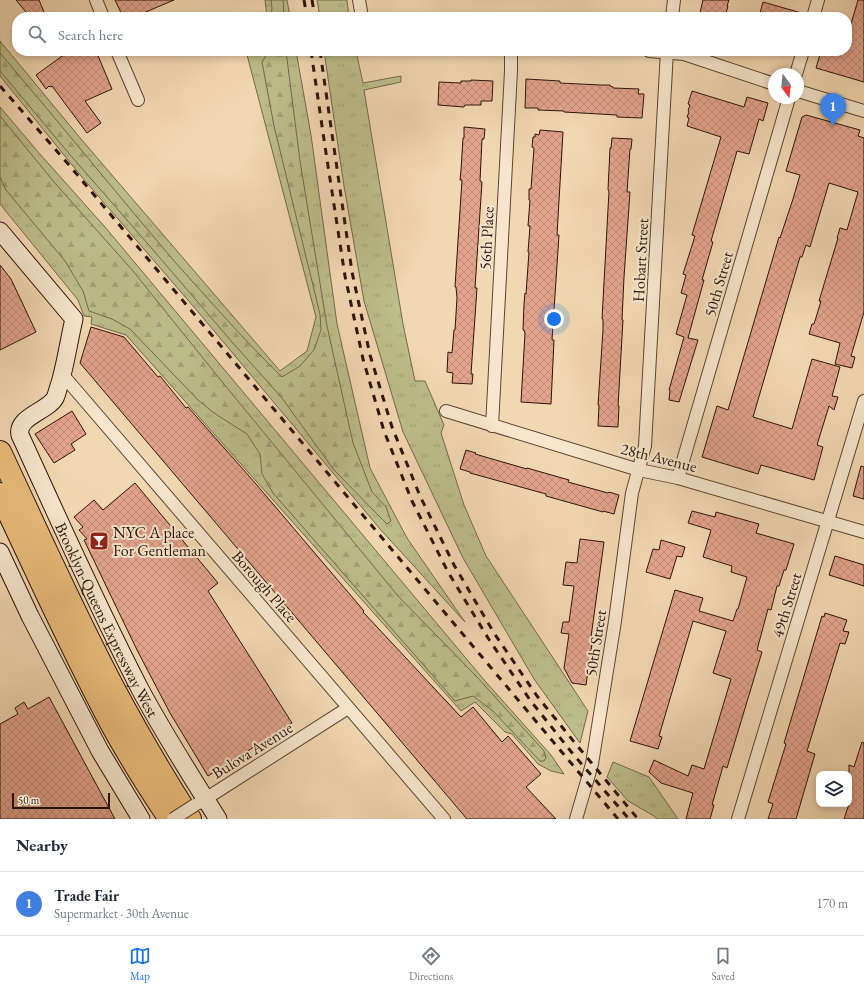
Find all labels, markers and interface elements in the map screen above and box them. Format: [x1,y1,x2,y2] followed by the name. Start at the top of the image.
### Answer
[12,12,852,56] search box
[26,23,48,45] icon: search
[58,25,123,44] text: Search here
[768,68,804,104] north arrow
[820,93,846,126] pin: 1
[474,206,499,270] street label: 56th Place
[628,218,653,302] street label: Hobart Street
[699,249,738,319] street label: 50th Street
[544,309,564,329] your location
[619,438,699,477] street label: 28th Avenue
[50,519,163,721] street label: Brooklyn-Queens Expressway West
[113,522,206,561] place label: NYC A place For Gentleman
[88,530,110,552] bar icon: NYC A place For Gentleman
[228,546,302,627] street label: Borough Place
[767,570,806,640] street label: 49th Street
[580,608,611,678] street label: 50th Street
[208,717,297,784] street label: Bulova Avenue
[816,771,852,807] map controls
[816,771,852,807] button: layers
[12,791,110,810] scale bar
[18,793,39,807] text: 50 m
[16,834,68,856] text: Nearby
[54,886,119,905] text: Trade Fair
[26,895,32,912] text: 1
[817,895,848,912] text: 170 m
[54,905,189,922] text: Supermarket · 30th Avenue
[129,945,151,983] tab: Map
[409,945,453,983] tab: Directions
[711,945,735,983] tab: Saved

